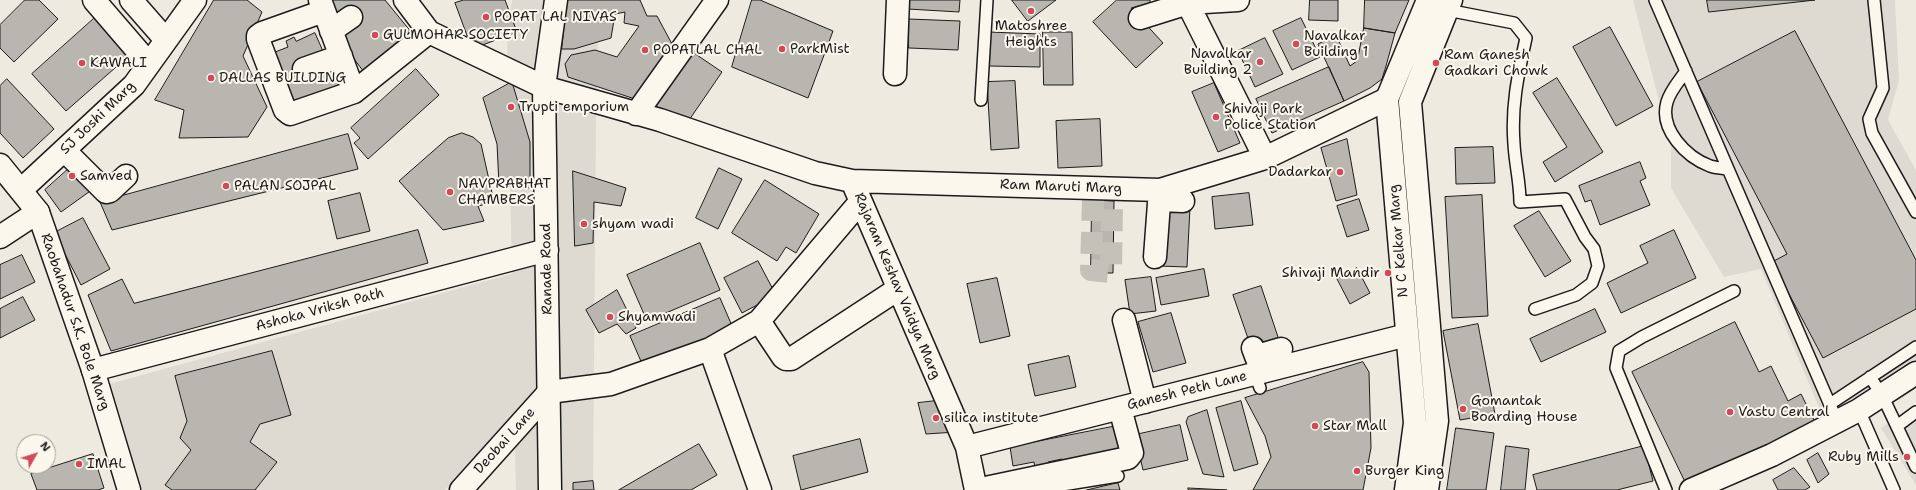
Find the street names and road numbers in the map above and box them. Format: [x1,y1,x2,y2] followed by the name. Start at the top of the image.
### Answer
[57,78,139,158] street label: SJ Joshi Marg
[1000,176,1122,198] street label: Ram Maruti Marg
[1386,184,1412,298] street label: N C Kelkar Marg
[850,190,944,382] street label: Rajaram Keshav Vaidya Marg
[538,223,556,315] street label: Ranade Road
[37,231,113,413] street label: Raobahadur S.K. Bole Marg
[254,285,386,335] street label: Ashoka Vriksh Path
[1125,368,1249,414] street label: Ganesh Peth Lane
[471,404,539,478] street label: Deobai Lane

